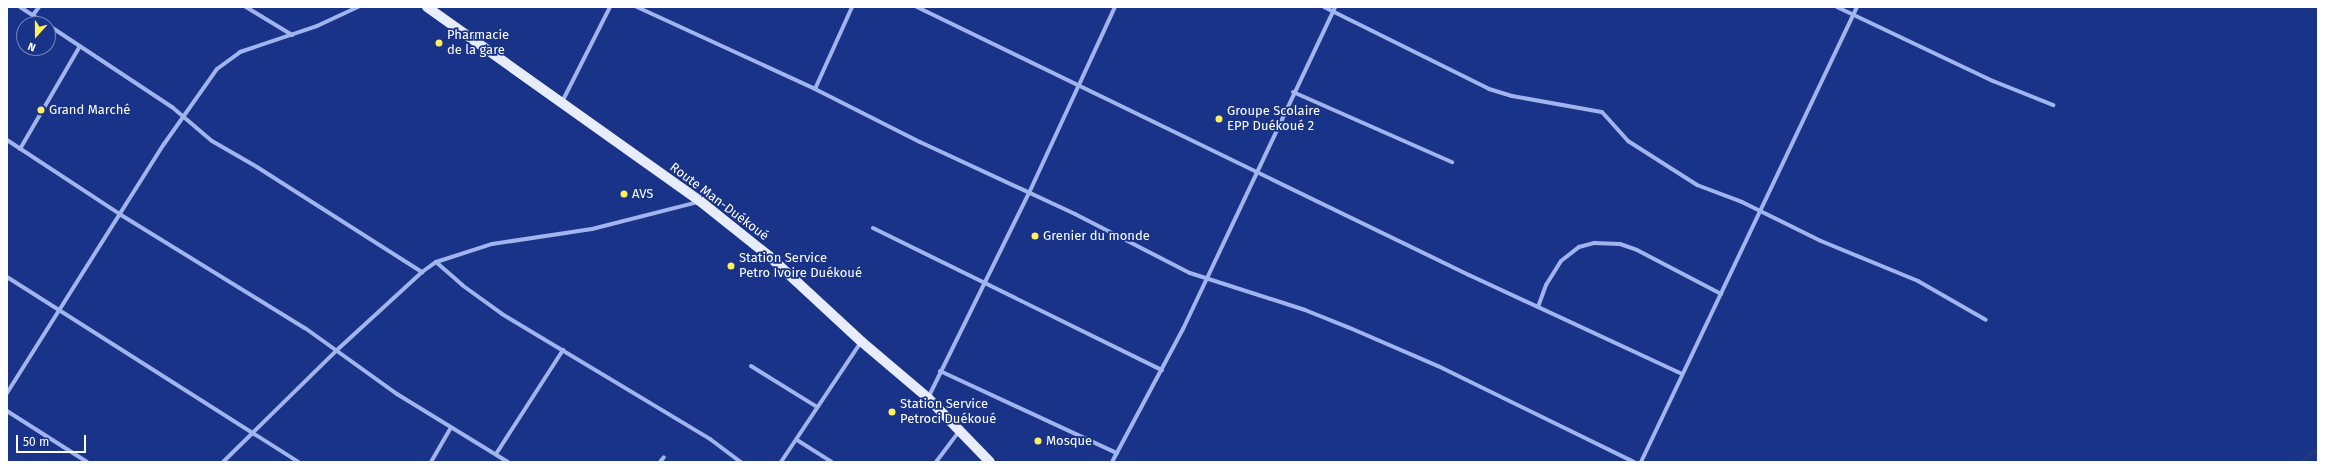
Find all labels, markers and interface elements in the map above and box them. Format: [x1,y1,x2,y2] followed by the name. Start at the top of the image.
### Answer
[16,16,56,56] north arrow
[447,28,509,59] place label: Pharmacie de la gare
[434,38,444,48] marker: Pharmacie de la gare
[26,39,38,54] text: N
[49,102,130,118] place label: Grand Marché
[1227,104,1320,135] place label: Groupe Scolaire EPP Duékoué 2
[36,105,46,115] marker: Grand Marché
[1214,114,1224,124] marker: Groupe Scolaire EPP Duékoué 2
[667,160,771,244] street label: Route Man-Duékoué
[632,186,653,202] place label: AVS
[619,189,629,199] marker: AVS
[1043,228,1150,244] place label: Grenier du monde
[1030,231,1040,241] marker: Grenier du monde
[739,251,862,282] place label: Station Service Petro Ivoire Duékoué
[726,261,736,271] marker: Station Service Petro Ivoire Duékoué
[900,397,996,428] place label: Station Service Petroci Duékoué
[887,407,897,417] marker: Station Service Petroci Duékoué
[18,427,88,453] scale bar
[1046,433,1092,449] place label: Mosque
[23,435,49,449] text: 50 m
[1033,436,1043,446] marker: Mosque

